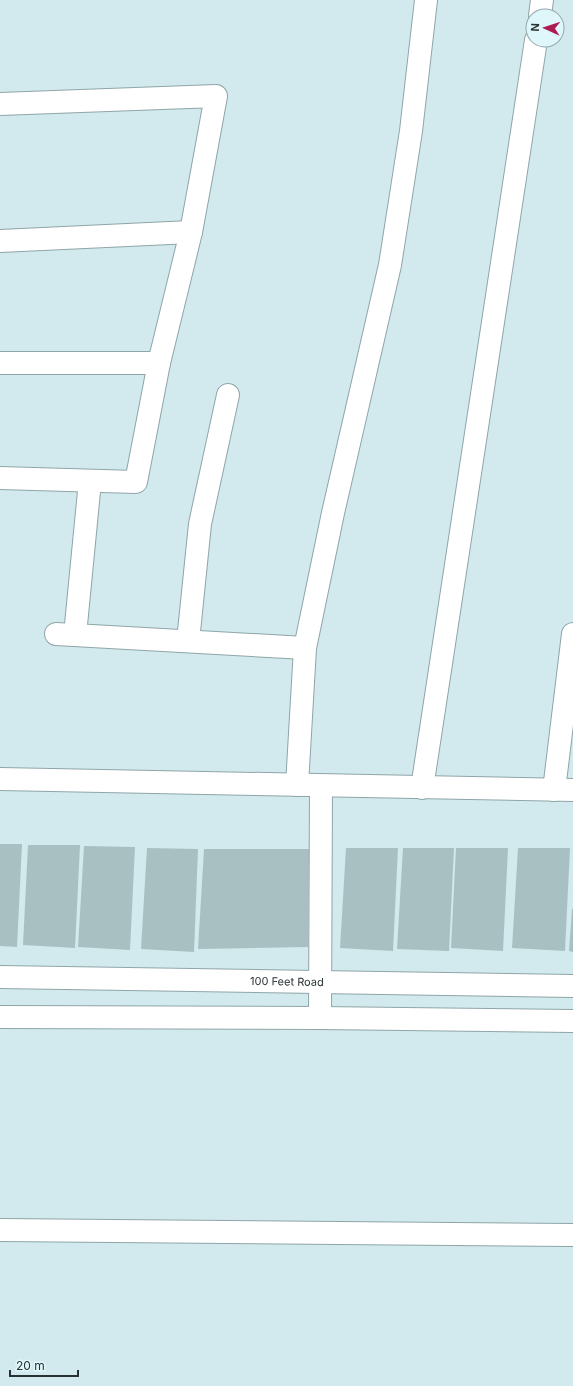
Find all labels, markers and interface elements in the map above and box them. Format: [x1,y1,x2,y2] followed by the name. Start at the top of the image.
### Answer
[525,8,565,48] north arrow
[528,23,542,32] text: N
[250,974,324,989] street label: 100 Feet Road
[10,1352,78,1378] scale bar
[16,1358,45,1373] text: 20 m

